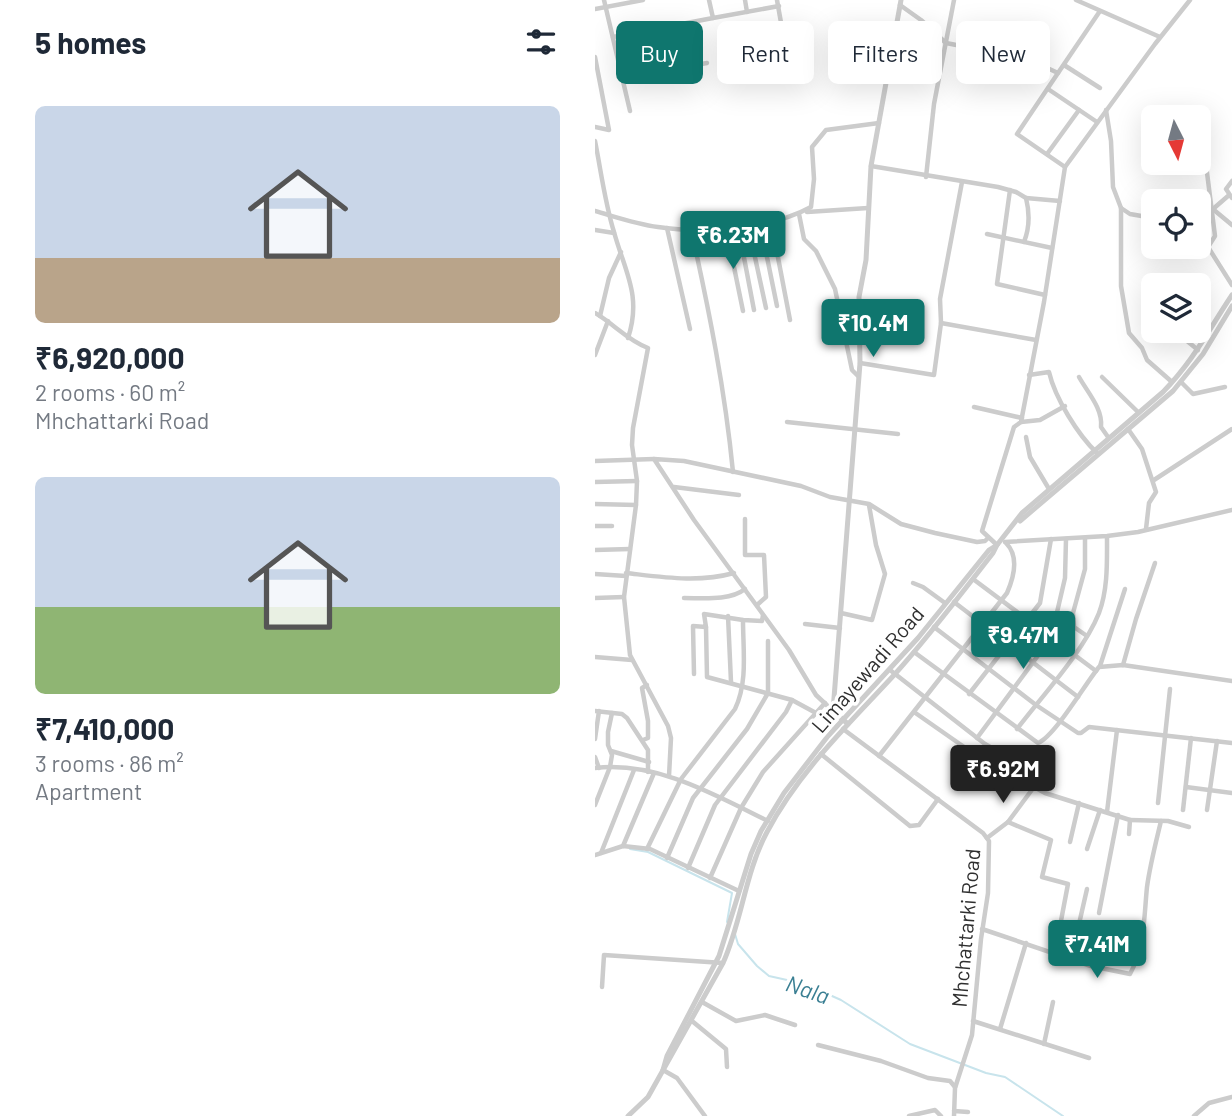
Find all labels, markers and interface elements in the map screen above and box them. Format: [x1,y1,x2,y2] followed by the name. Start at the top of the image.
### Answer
[616,21,703,84] chip: Buy
[717,21,814,84] chip: Rent
[828,21,942,84] chip: Filters
[956,21,1050,84] chip: New
[522,23,560,61] icon: filters
[35,24,146,60] text: 5 homes
[1141,105,1211,175] north arrow
[1141,105,1211,343] map controls
[235,151,361,277] icon: home
[1141,189,1211,259] button: locate
[676,212,790,271] pin: ₹6.23M
[696,220,770,248] text: ₹6.23M
[1141,273,1211,343] button: layers
[816,300,930,359] pin: ₹10.4M
[838,308,908,336] text: ₹10.4M
[35,339,185,375] text: ₹6,920,000
[35,378,185,406] text: 2 rooms · 60 m²
[35,406,209,434] text: Mhchattarki Road
[235,522,361,648] icon: home
[806,601,928,737] street label: Limayewadi Road
[966,612,1080,671] pin: ₹9.47M
[987,620,1059,648] text: ₹9.47M
[35,710,174,746] text: ₹7,410,000
[946,746,1060,805] pin: ₹6.92M
[35,749,184,777] text: 3 rooms · 86 m²
[966,754,1040,782] text: ₹6.92M
[35,777,142,805] text: Apartment
[946,848,984,1008] street label: Mhchattarki Road
[1040,920,1154,980] pin: ₹7.41M
[1064,929,1130,957] text: ₹7.41M
[782,969,834,1009] water label: Nala

